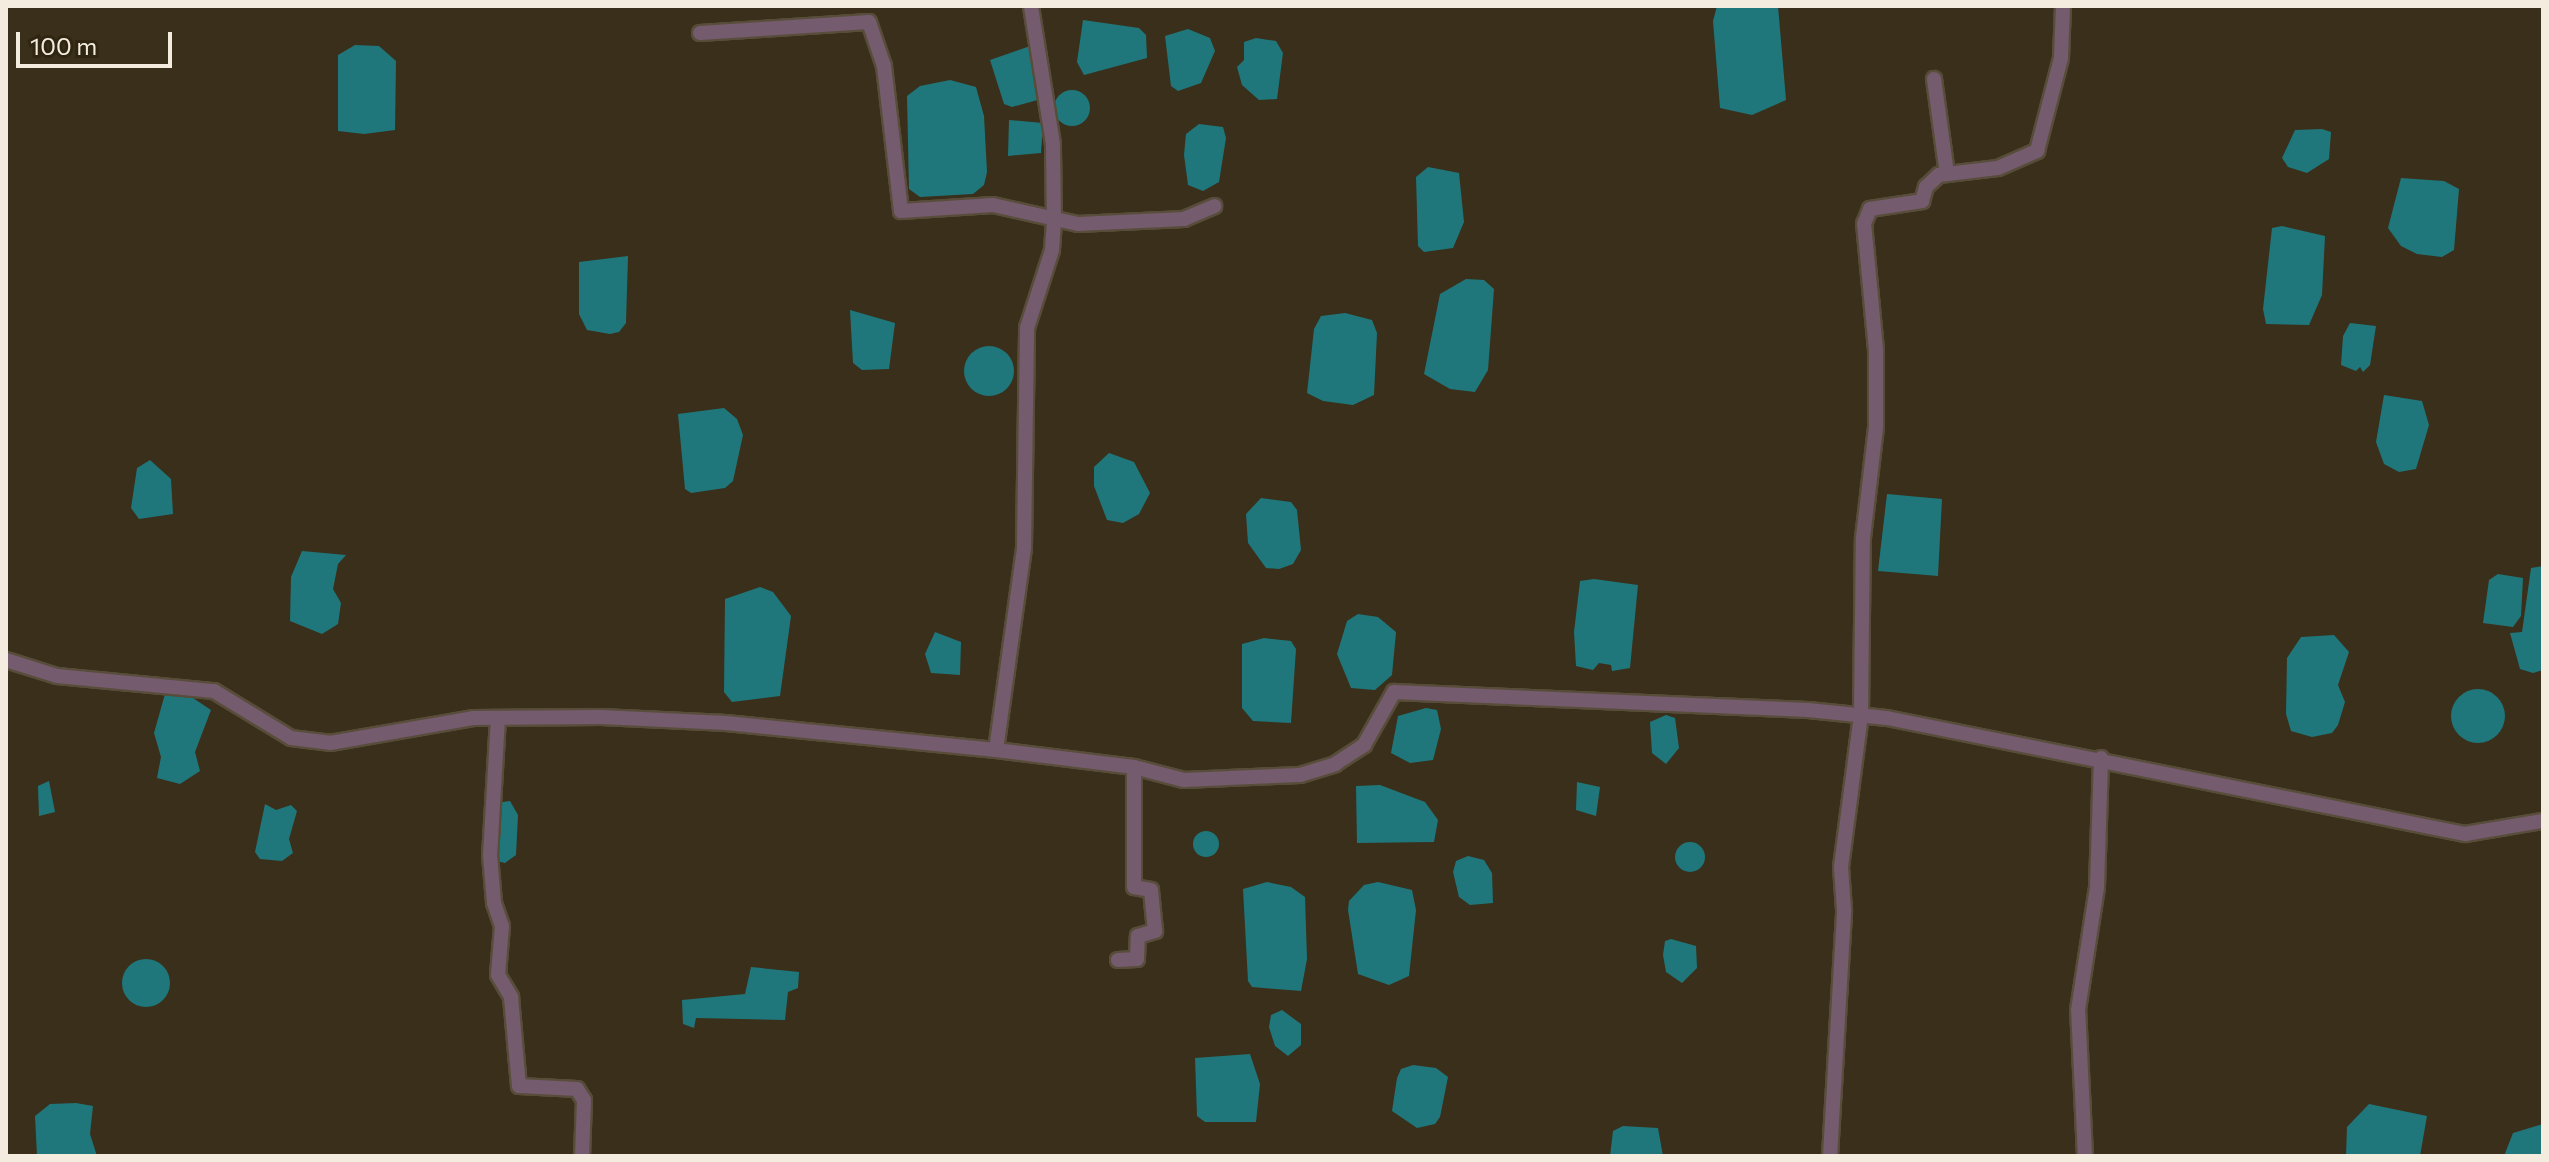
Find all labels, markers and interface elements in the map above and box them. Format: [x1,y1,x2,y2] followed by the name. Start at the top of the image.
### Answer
[20,16,176,66] scale bar
[30,31,97,60] text: 100 m

